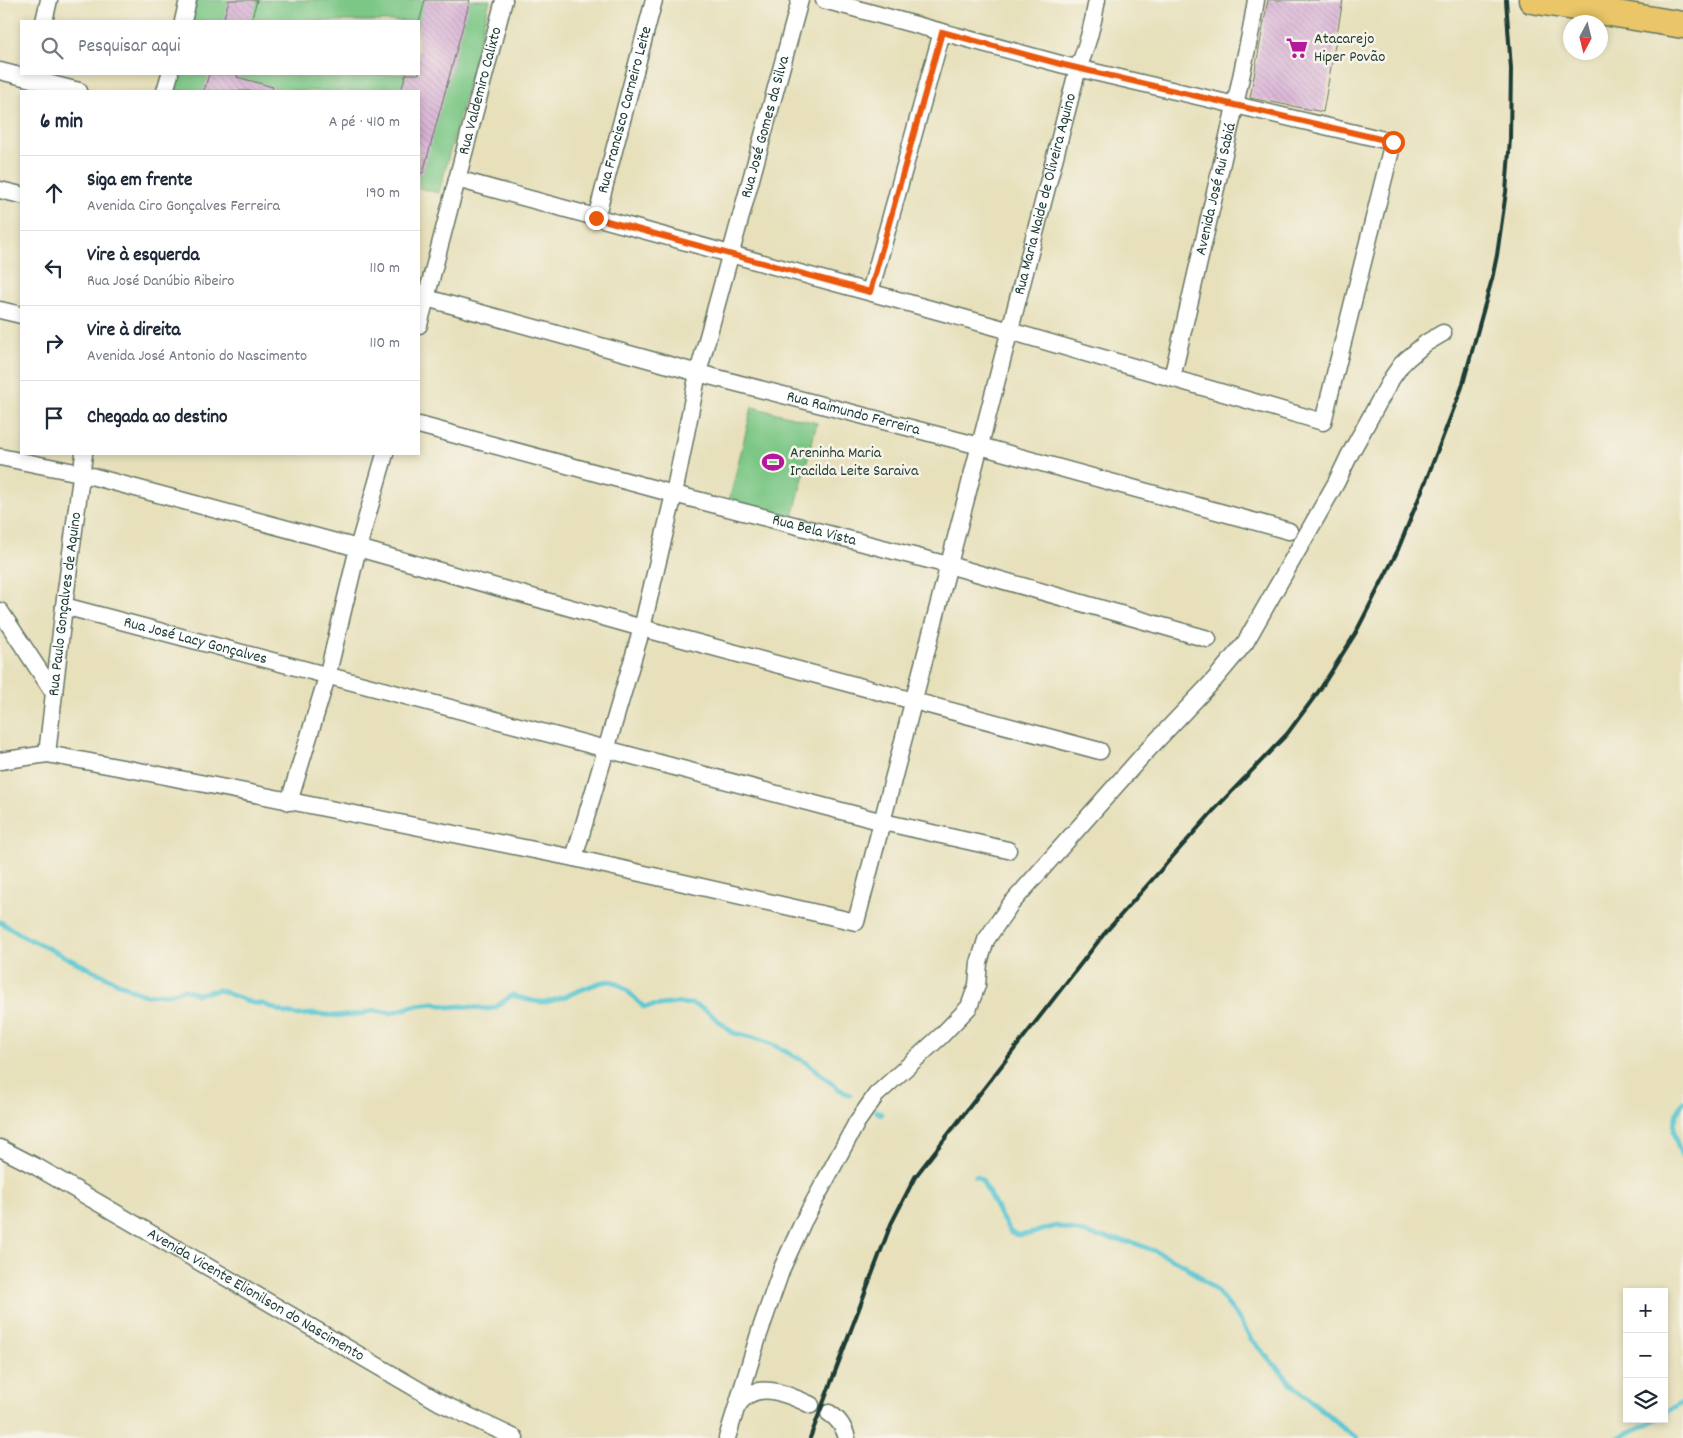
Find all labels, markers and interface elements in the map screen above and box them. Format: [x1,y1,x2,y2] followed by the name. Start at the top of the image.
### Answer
[1563,15,1608,60] north arrow
[20,20,420,75] search box
[452,24,508,157] street label: Rua Valdemiro Calixto
[592,24,658,196] street label: Rua Francisco Carneiro Leite
[1314,28,1385,69] place label: Atacarejo Hiper Povão
[38,34,66,62] icon: search
[78,34,180,61] text: Pesquisar aqui
[1284,35,1310,61] supermarket icon: Atacarejo Hiper Povão
[735,53,796,201] street label: Rua José Gomes da Silva
[1008,91,1082,297] street label: Rua Maria Naide de Oliveira Aquino
[40,108,83,138] text: 6 min
[329,111,400,134] text: A pé · 410 m
[1189,120,1242,258] street label: Avenida José Rui Sabiá
[1382,131,1405,154] route start
[87,168,192,195] text: Siga em frente
[40,179,68,207] icon: ahead
[366,182,400,205] text: 190 m
[87,195,280,218] text: Avenida Ciro Gonçalves Ferreira
[585,207,608,230] route end
[87,243,199,270] text: Vire à esquerda
[40,254,68,282] icon: left
[370,257,400,280] text: 110 m
[87,270,234,293] text: Rua José Danúbio Ribeiro
[87,318,180,345] text: Vire à direita
[40,329,68,357] icon: right
[370,332,400,355] text: 110 m
[87,345,307,368] text: Avenida José Antonio do Nascimento
[784,385,923,442] street label: Rua Raimundo Ferreira
[40,404,68,432] icon: arrive
[87,405,228,432] text: Chegada ao destino
[790,442,919,483] place label: Areninha Maria Iracilda Leite Saraiva
[760,449,786,475] sports icon: Areninha Maria Iracilda Leite Saraiva
[770,508,859,552] street label: Rua Bela Vista
[42,511,88,697] street label: Rua Paulo Gonçalves de Aquino
[121,611,270,671] street label: Rua José Lacy Gonçalves
[143,1222,369,1367] street label: Avenida Vicente Elionilson do Nascimento
[1623,1288,1668,1423] map controls
[1623,1288,1668,1333] button: +
[1623,1333,1668,1378] button: −
[1623,1378,1668,1423] button: layers

